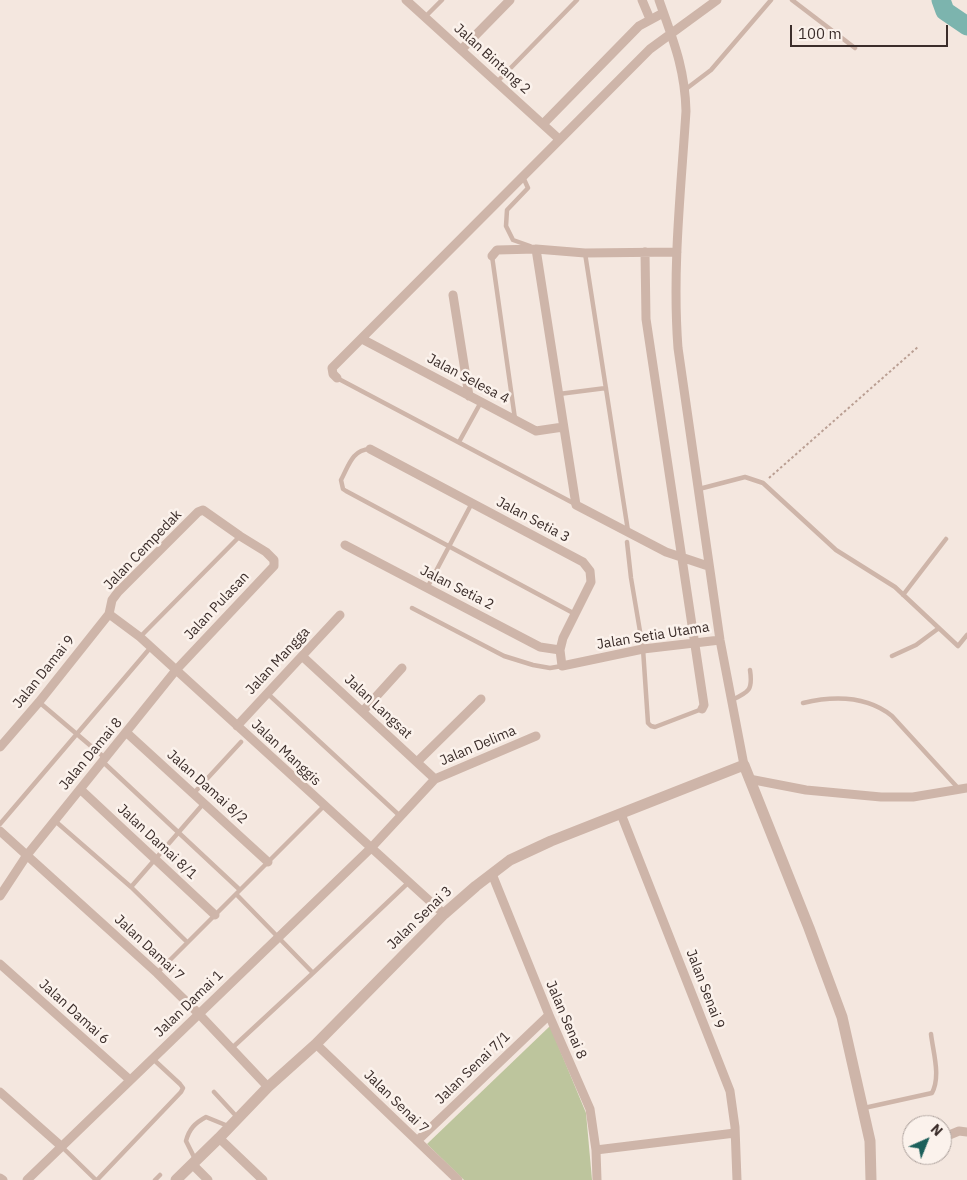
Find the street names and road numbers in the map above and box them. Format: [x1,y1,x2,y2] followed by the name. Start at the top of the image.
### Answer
[450,20,534,98] street label: Jalan Bintang 2
[424,350,512,408] street label: Jalan Selesa 4
[493,494,573,546] street label: Jalan Setia 3
[101,507,185,593] street label: Jalan Cempedak
[417,562,497,614] street label: Jalan Setia 2
[181,568,253,644] street label: Jalan Pulasan
[596,619,710,653] street label: Jalan Setia Utama
[242,624,314,698] street label: Jalan Mangga
[9,632,79,712] street label: Jalan Damai 9
[341,671,415,743] street label: Jalan Langsat
[56,715,126,793] street label: Jalan Damai 8
[248,716,324,790] street label: Jalan Manggis
[437,722,519,770] street label: Jalan Delima
[163,746,251,828] street label: Jalan Damai 8/2
[114,801,200,883] street label: Jalan Damai 8/1
[384,883,456,953] street label: Jalan Senai 3
[111,912,187,984] street label: Jalan Damai 7
[682,947,728,1031] street label: Jalan Senai 9
[151,967,227,1041] street label: Jalan Damai 1
[35,976,113,1048] street label: Jalan Damai 6
[542,978,590,1062] street label: Jalan Senai 8
[432,1028,514,1108] street label: Jalan Senai 7/1
[360,1067,432,1137] street label: Jalan Senai 7

